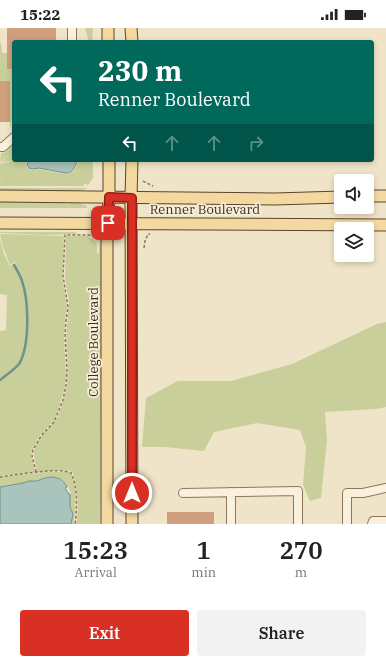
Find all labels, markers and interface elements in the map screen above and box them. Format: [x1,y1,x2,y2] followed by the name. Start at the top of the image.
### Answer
[20,5,61,24] text: 15:22
[98,52,182,89] text: 230 m
[32,56,84,108] icon: left
[98,88,251,111] text: Renner Boulevard
[119,132,141,154] icon: left
[161,132,183,154] icon: ahead
[203,132,225,154] icon: ahead
[245,132,267,154] icon: right
[334,174,374,262] map controls
[334,174,374,214] button: sound
[150,201,260,218] street label: Renner Boulevard
[91,206,125,240] pin
[97,212,119,234] icon: arrive
[334,222,374,262] button: layers
[85,287,102,397] street label: College Boulevard
[111,472,153,514] position arrow
[63,534,128,566] text: 15:23
[197,534,211,566] text: 1
[279,534,323,566] text: 270
[75,564,117,581] text: Arrival
[191,564,216,581] text: min
[295,564,307,581] text: m
[20,610,189,656] button: Exit
[197,610,366,656] button: Share

